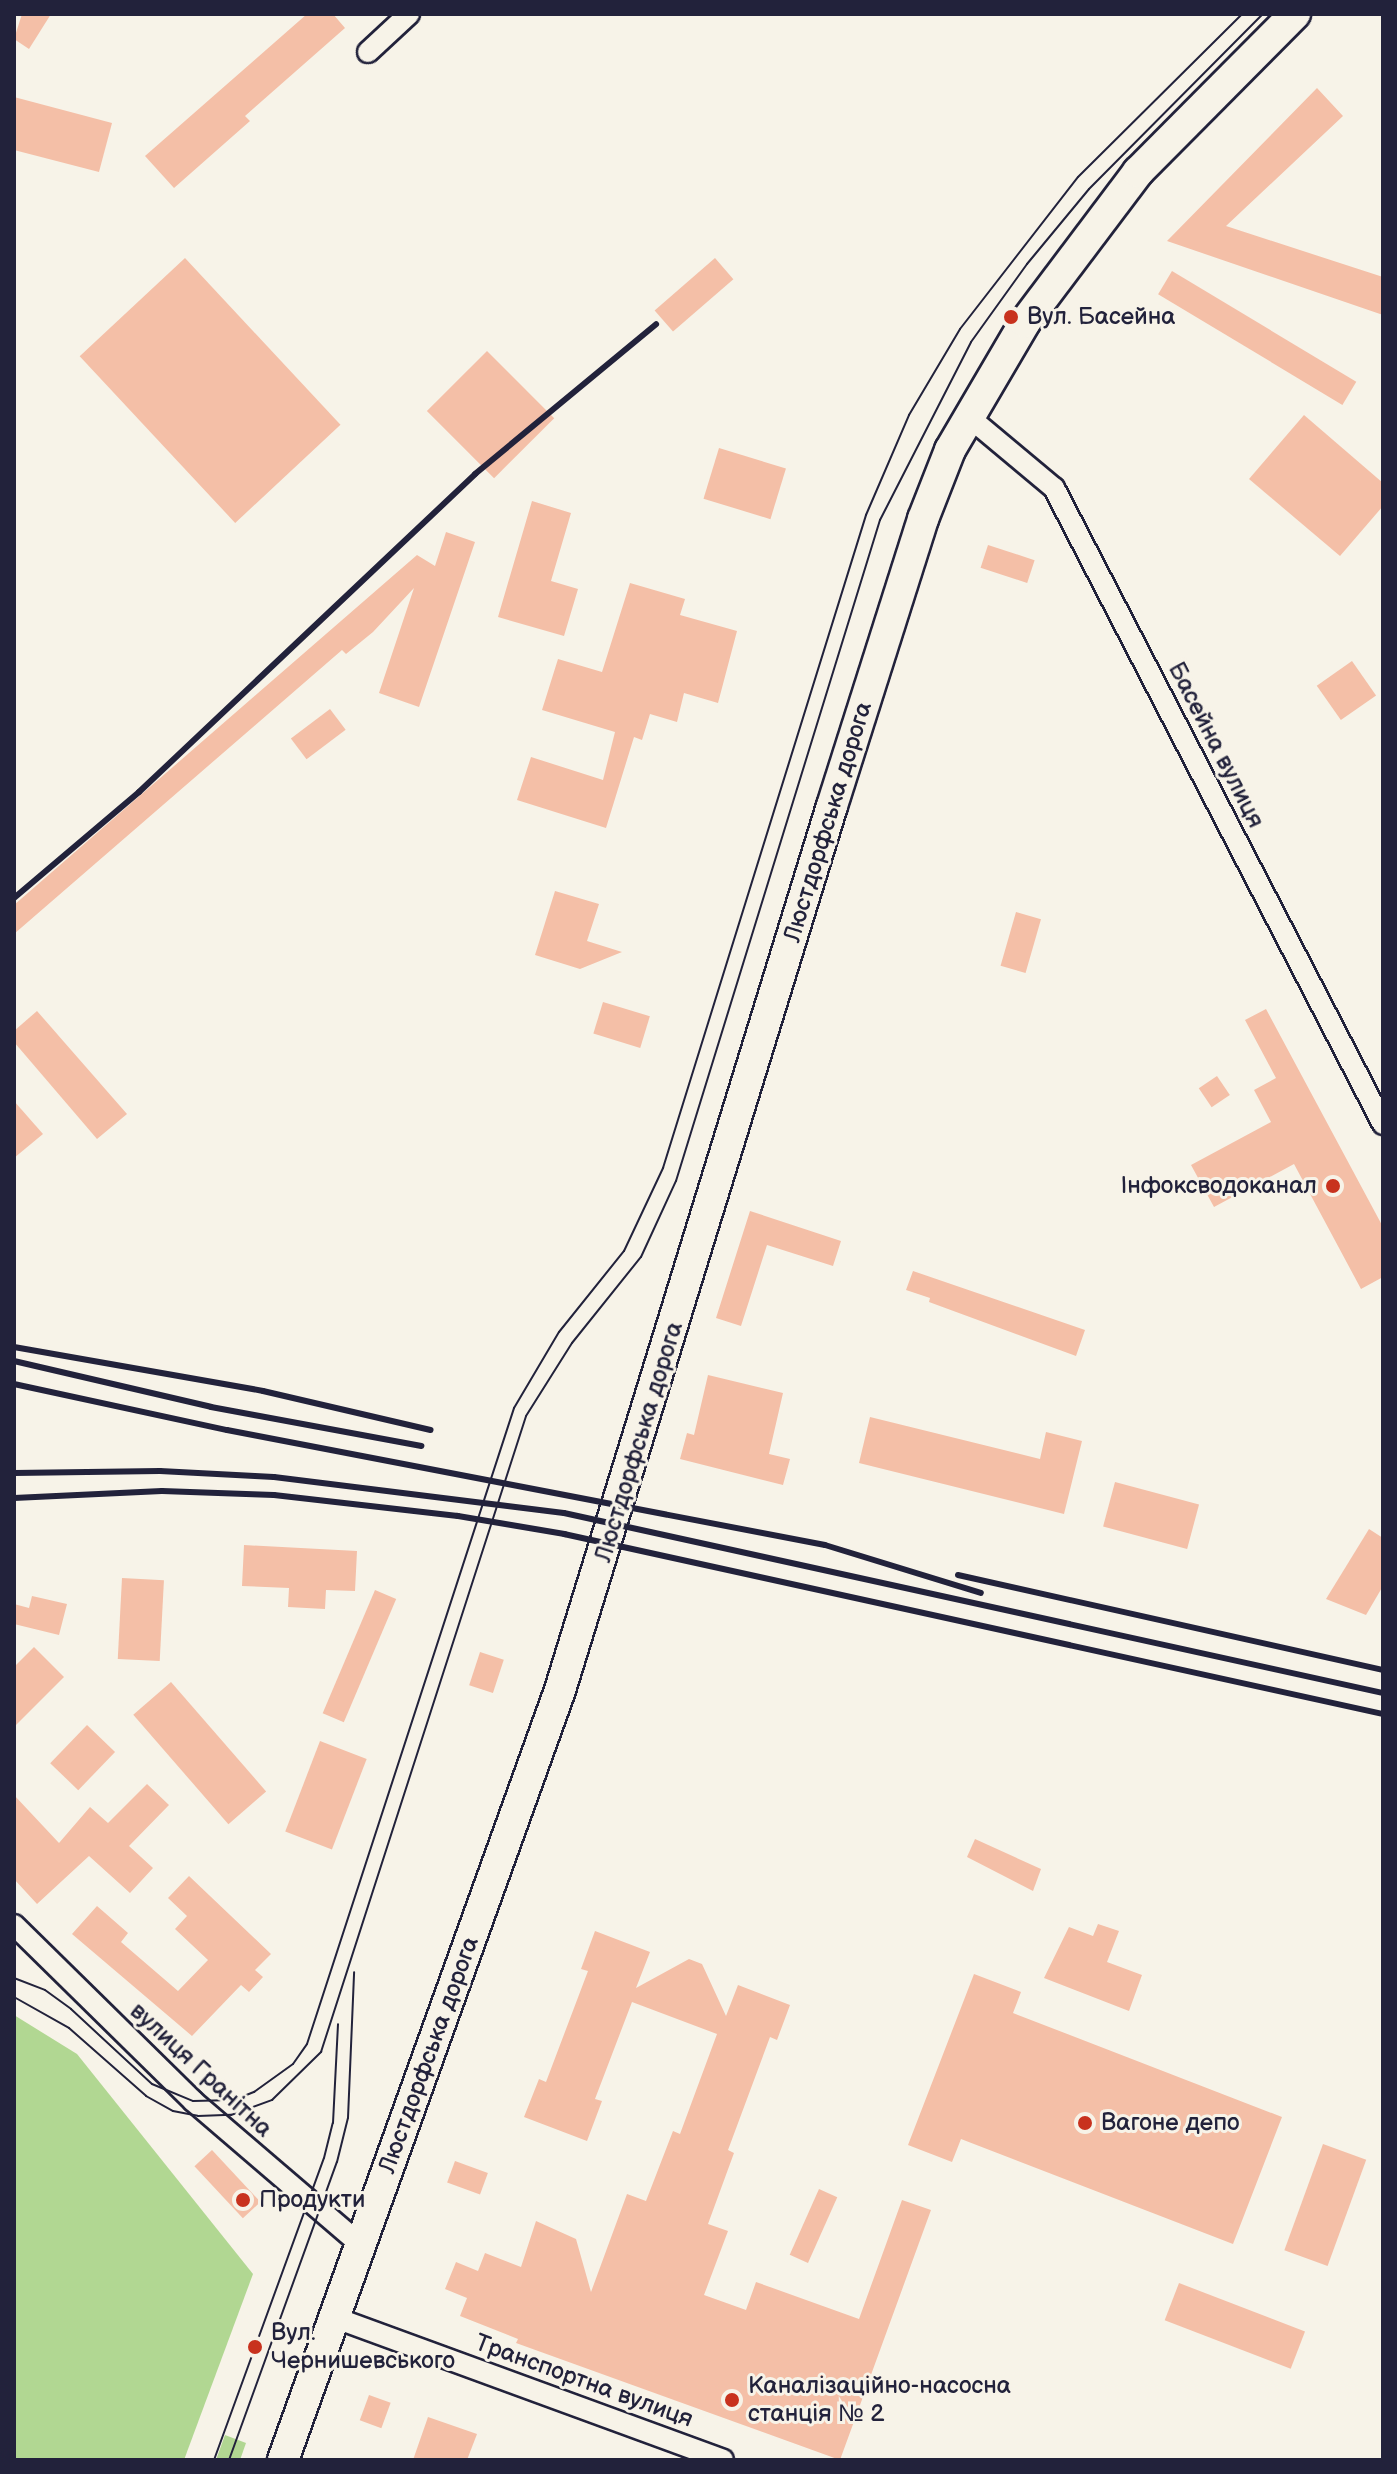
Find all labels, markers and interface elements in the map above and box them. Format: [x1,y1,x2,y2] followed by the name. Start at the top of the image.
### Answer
[1027,303,1176,331] place label: Вул. Басейна
[1002,308,1020,326] marker: Вул. Басейна
[1162,657,1270,833] street label: Басейна вулиця
[778,698,878,946] street label: Люстдорфська дорога
[1120,1172,1317,1200] place label: Інфоксводоканал
[1324,1177,1342,1195] marker: Інфоксводоканал
[589,1318,689,1566] street label: Люстдорфська дорога
[373,1933,485,2177] street label: Люстдорфська дорога
[124,1997,278,2143] street label: вулиця Гранітна
[1101,2109,1240,2137] place label: Вагоне депо
[1076,2114,1094,2132] marker: Вагоне депо
[259,2186,365,2214] place label: Продукти
[234,2191,252,2209] marker: Продукти
[271,2319,455,2375] place label: Вул. Чернишевського
[471,2328,697,2434] street label: Транспортна вулиця
[246,2338,264,2356] marker: Вул. Чернишевського
[748,2372,1011,2428] place label: Каналізаційно-насосна станція № 2
[723,2391,741,2409] marker: Каналізаційно-насосна станція № 2

